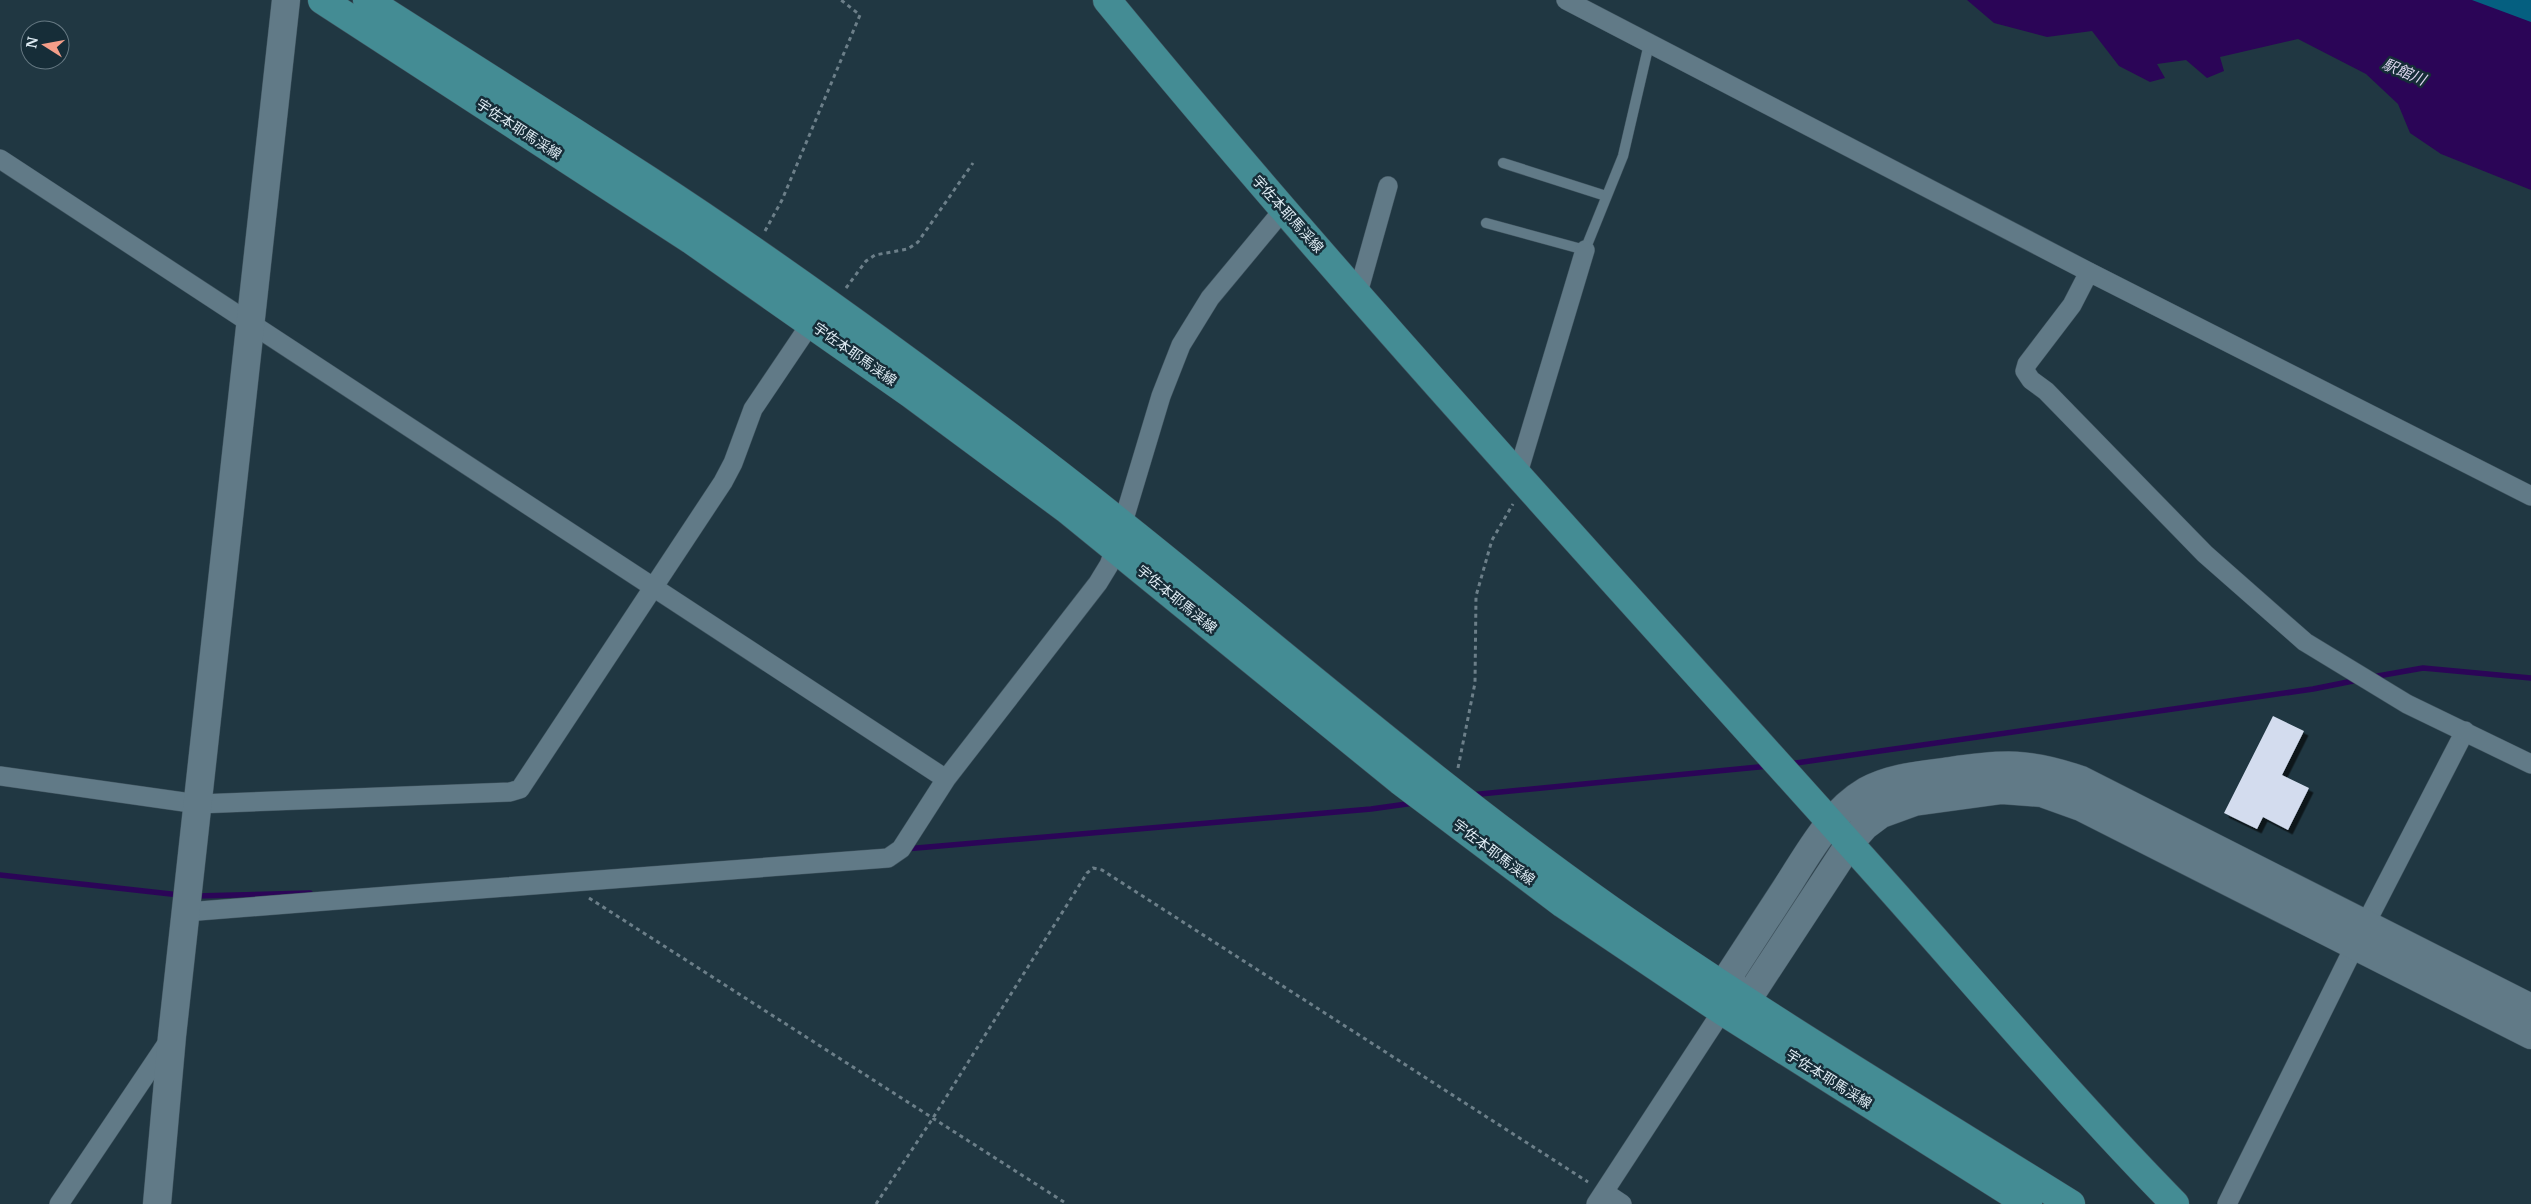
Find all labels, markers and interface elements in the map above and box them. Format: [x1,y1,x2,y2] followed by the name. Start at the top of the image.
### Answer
[20,20,70,70] north arrow
[22,35,42,50] text: N
[2380,54,2430,90] water label: 駅館川
[473,95,565,163] street label: 宇佐本耶馬渓線
[1249,172,1327,256] street label: 宇佐本耶馬渓線
[810,319,900,389] street label: 宇佐本耶馬渓線
[1133,561,1221,637] street label: 宇佐本耶馬渓線
[1449,815,1539,889] street label: 宇佐本耶馬渓線
[1783,1045,1875,1113] street label: 宇佐本耶馬渓線

